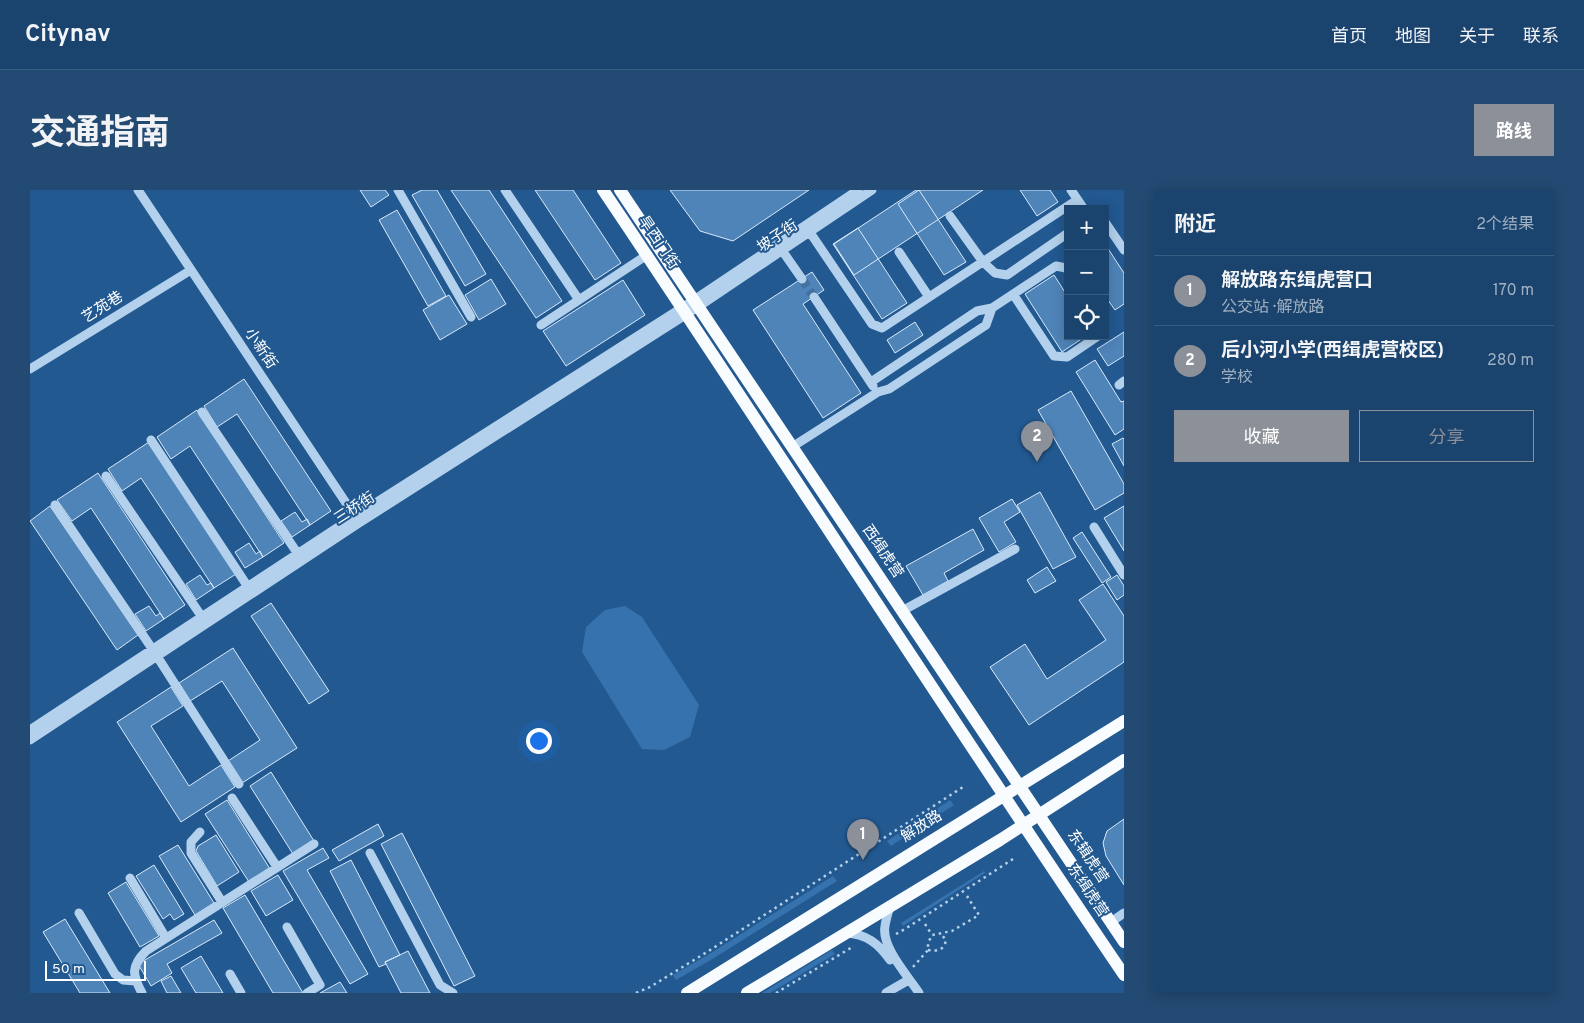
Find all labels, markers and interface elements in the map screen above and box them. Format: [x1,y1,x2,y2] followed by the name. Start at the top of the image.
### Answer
[25,20,111,50] text: Citynav
[1331,26,1367,49] text: 首页
[1395,26,1431,49] text: 地图
[1459,26,1495,49] text: 关于
[1523,26,1559,49] text: 联系
[1474,104,1554,156] button: 路线
[30,113,170,157] text: 交通指南
[1064,205,1109,340] map controls
[1064,205,1109,250] button: +
[1174,212,1216,239] text: 附近
[633,213,683,273] street label: 旱西门街
[1476,215,1534,235] text: 2个结果
[754,217,802,257] street label: 坡子街
[1064,250,1109,295] button: −
[1221,269,1373,293] text: 解放路东缉虎营口
[1187,281,1193,301] text: 1
[1493,281,1534,301] text: 170 m
[79,288,127,328] street label: 艺苑巷
[1064,295,1109,340] button: locate
[1221,298,1325,318] text: 公交站 · 解放路
[240,325,280,373] street label: 小新街
[1221,339,1444,363] text: 后小河小学(西缉虎营校区)
[1185,351,1195,371] text: 2
[1487,351,1534,371] text: 280 m
[1221,368,1253,388] text: 学校
[1174,410,1349,462] button: 收藏
[1359,410,1534,462] button: 分享
[1021,421,1053,462] pin: 2
[331,489,379,529] street label: 三桥街
[857,522,907,582] street label: 西缉虎营
[526,728,552,754] your location
[898,807,946,847] street label: 解放路
[847,819,879,860] pin: 1
[1062,827,1112,887] street label: 东辑虎营
[1062,861,1112,921] street label: 东缉虎营
[45,958,146,981] scale bar
[52,961,85,978] text: 50 m

